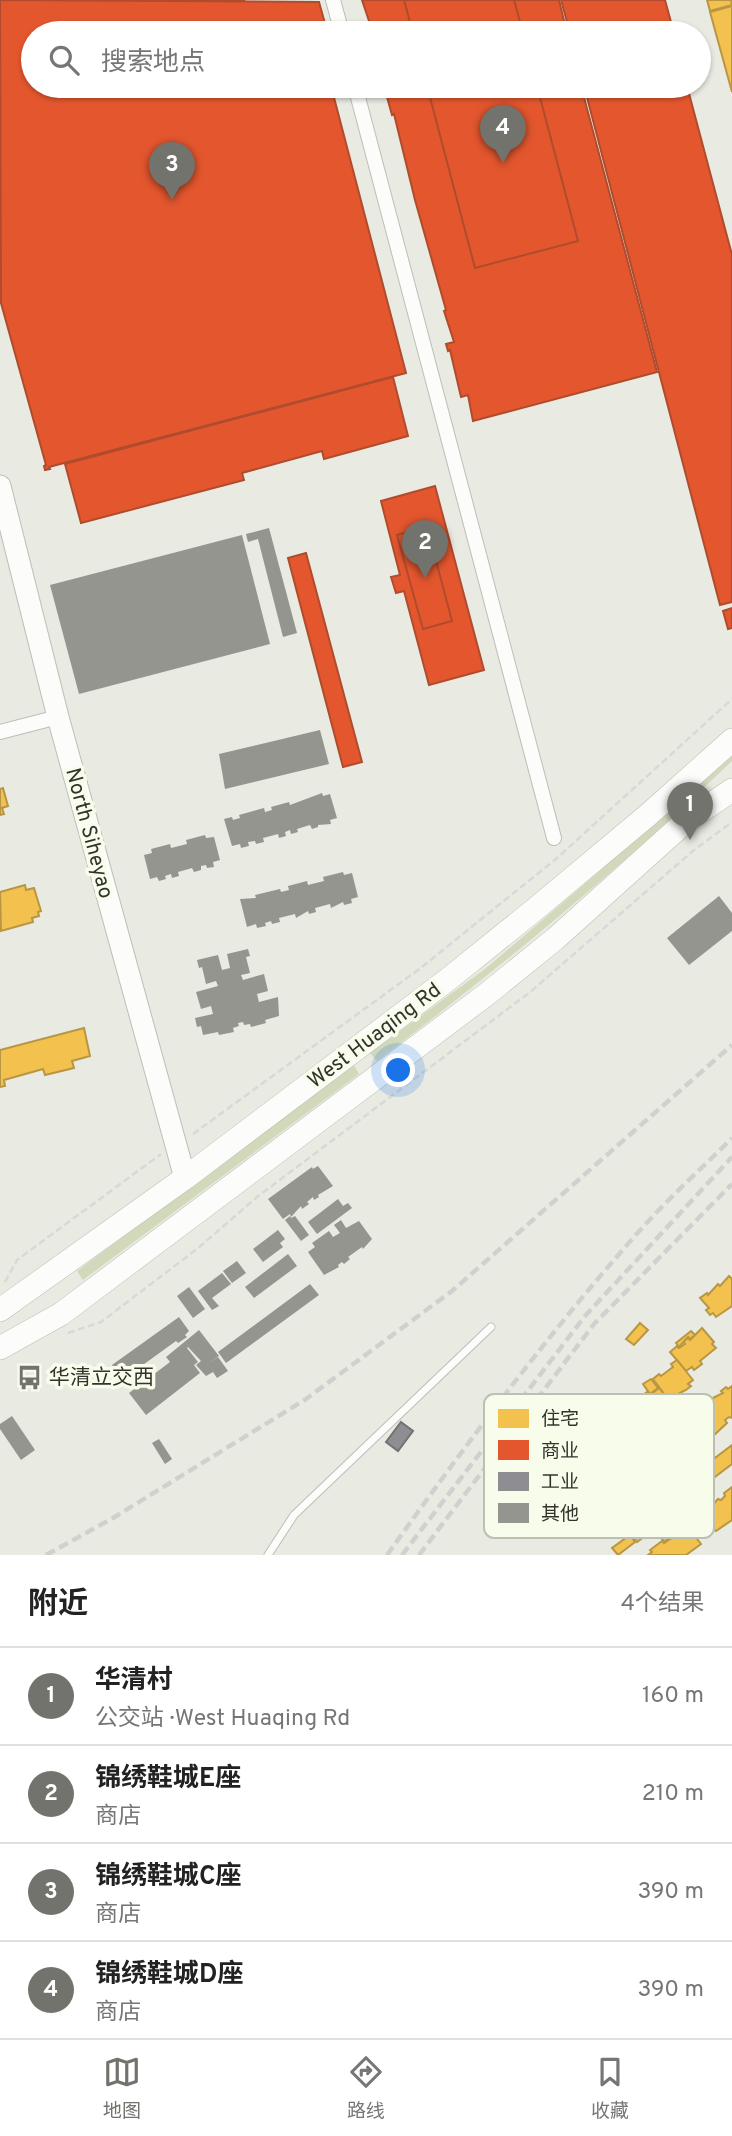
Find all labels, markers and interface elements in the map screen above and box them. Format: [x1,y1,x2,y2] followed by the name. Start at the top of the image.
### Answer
[21,21,711,98] search box
[45,41,83,79] icon: search
[101,47,205,80] text: 搜索地点
[480,105,526,163] pin: 4
[149,142,195,200] pin: 3
[402,520,448,578] pin: 2
[58,765,119,902] street label: North Siheyao
[667,782,713,840] pin: 1
[303,977,447,1095] street label: West Huaqing Rd
[381,1053,415,1087] your location
[15,1363,43,1391] bus stop icon: 华清立交西
[49,1365,154,1392] place label: 华清立交西
[484,1394,714,1538] legend
[541,1408,579,1432] text: 住宅
[541,1440,579,1464] text: 商业
[541,1471,579,1495] text: 工业
[541,1503,579,1527] text: 其他
[28,1587,88,1624] text: 附近
[621,1590,704,1619] text: 4个结果
[95,1665,173,1698] text: 华清村
[46,1682,56,1711] text: 1
[642,1682,704,1711] text: 160 m
[95,1705,350,1734] text: 公交站 · West Huaqing Rd
[95,1763,241,1796] text: 锦绣鞋城E座
[44,1780,58,1809] text: 2
[642,1780,704,1809] text: 210 m
[95,1803,141,1832] text: 商店
[95,1861,242,1894] text: 锦绣鞋城C座
[44,1878,58,1907] text: 3
[637,1878,704,1907] text: 390 m
[95,1901,141,1930] text: 商店
[95,1959,243,1992] text: 锦绣鞋城D座
[44,1976,58,2005] text: 4
[637,1976,704,2005] text: 390 m
[95,1999,141,2028] text: 商店
[103,2053,141,2124] tab: 地图
[347,2053,385,2124] tab: 路线
[591,2053,629,2124] tab: 收藏

